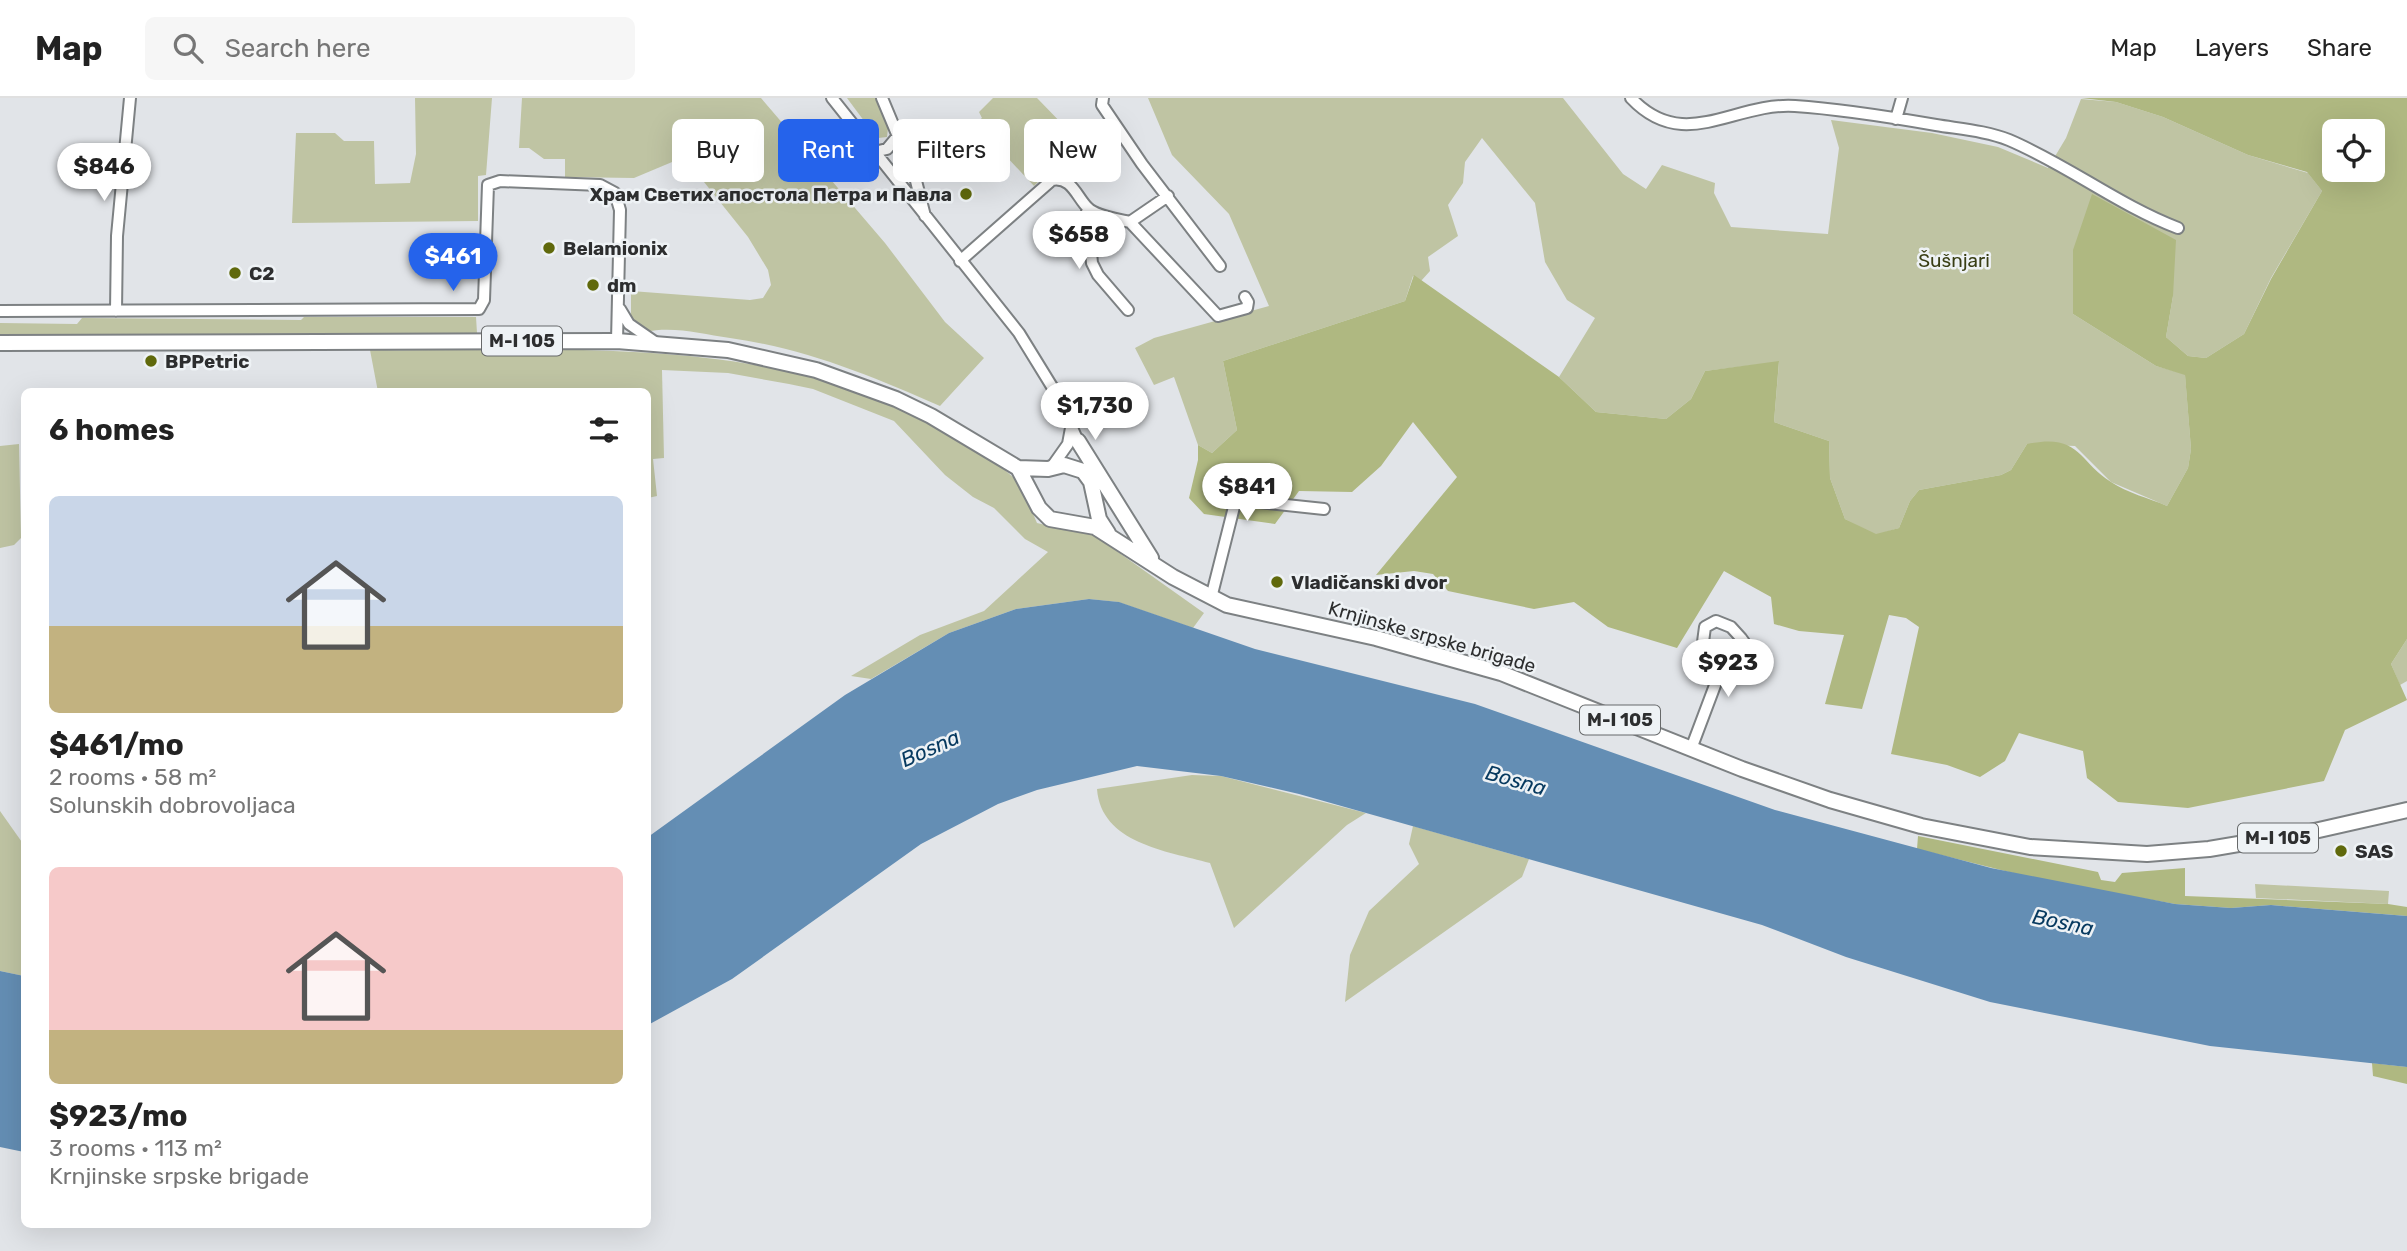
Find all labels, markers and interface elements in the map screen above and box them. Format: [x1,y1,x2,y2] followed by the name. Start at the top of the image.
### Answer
[145,17,635,80] search box
[35,29,103,68] text: Map
[169,29,207,67] icon: search
[225,33,370,64] text: Search here
[2110,34,2157,62] text: Map
[2195,34,2269,62] text: Layers
[2307,34,2372,62] text: Share
[672,119,764,182] chip: Buy
[778,119,879,182] chip: Rent
[893,119,1010,182] chip: Filters
[1024,119,1121,182] chip: New
[2322,119,2385,182] map controls
[2322,119,2385,182] button: locate
[63,144,145,203] pin: $846
[73,152,135,180] text: $846
[590,183,952,206] place label: Храм Светих апостола Петра и Павла
[958,186,974,202] marker: Храм Светих апостола Петра и Павла
[1038,212,1120,271] pin: $658
[1049,220,1109,248] text: $658
[412,234,494,293] pin: $461
[563,237,668,260] place label: Belamionix
[541,240,557,256] marker: Belamionix
[425,242,482,270] text: $461
[1918,249,1990,272] park label: Šušnjari
[249,262,275,285] place label: C2
[227,265,243,281] marker: C2
[607,274,636,297] place label: dm
[585,277,601,293] marker: dm
[482,327,562,356] road number: M-I 105
[165,350,249,373] place label: BPPetric
[143,353,159,369] marker: BPPetric
[1038,382,1152,442] pin: $1,730
[1057,391,1133,419] text: $1,730
[585,411,623,449] icon: filters
[49,412,175,448] text: 6 homes
[1206,464,1288,523] pin: $841
[1218,472,1276,500] text: $841
[273,542,399,668] icon: home
[1291,571,1447,594] place label: Vladičanski dvor
[1269,574,1285,590] marker: Vladičanski dvor
[1326,596,1538,678] street label: Krnjinske srpske brigade
[1687,640,1769,699] pin: $923
[1698,648,1758,676] text: $923
[1580,706,1660,734] road number: M-I 105
[897,724,963,772] water label: Bosna
[49,727,184,763] text: $461/mo
[1483,759,1549,801] water label: Bosna
[49,763,216,791] text: 2 rooms · 58 m²
[49,791,296,819] text: Solunskih dobrovoljaca
[2238,824,2318,852] road number: M-I 105
[2355,840,2394,863] place label: SAS
[2333,843,2349,859] marker: SAS
[2030,903,2096,941] water label: Bosna
[273,913,399,1039] icon: home
[49,1098,188,1134] text: $923/mo
[49,1134,222,1162] text: 3 rooms · 113 m²
[49,1162,309,1190] text: Krnjinske srpske brigade

